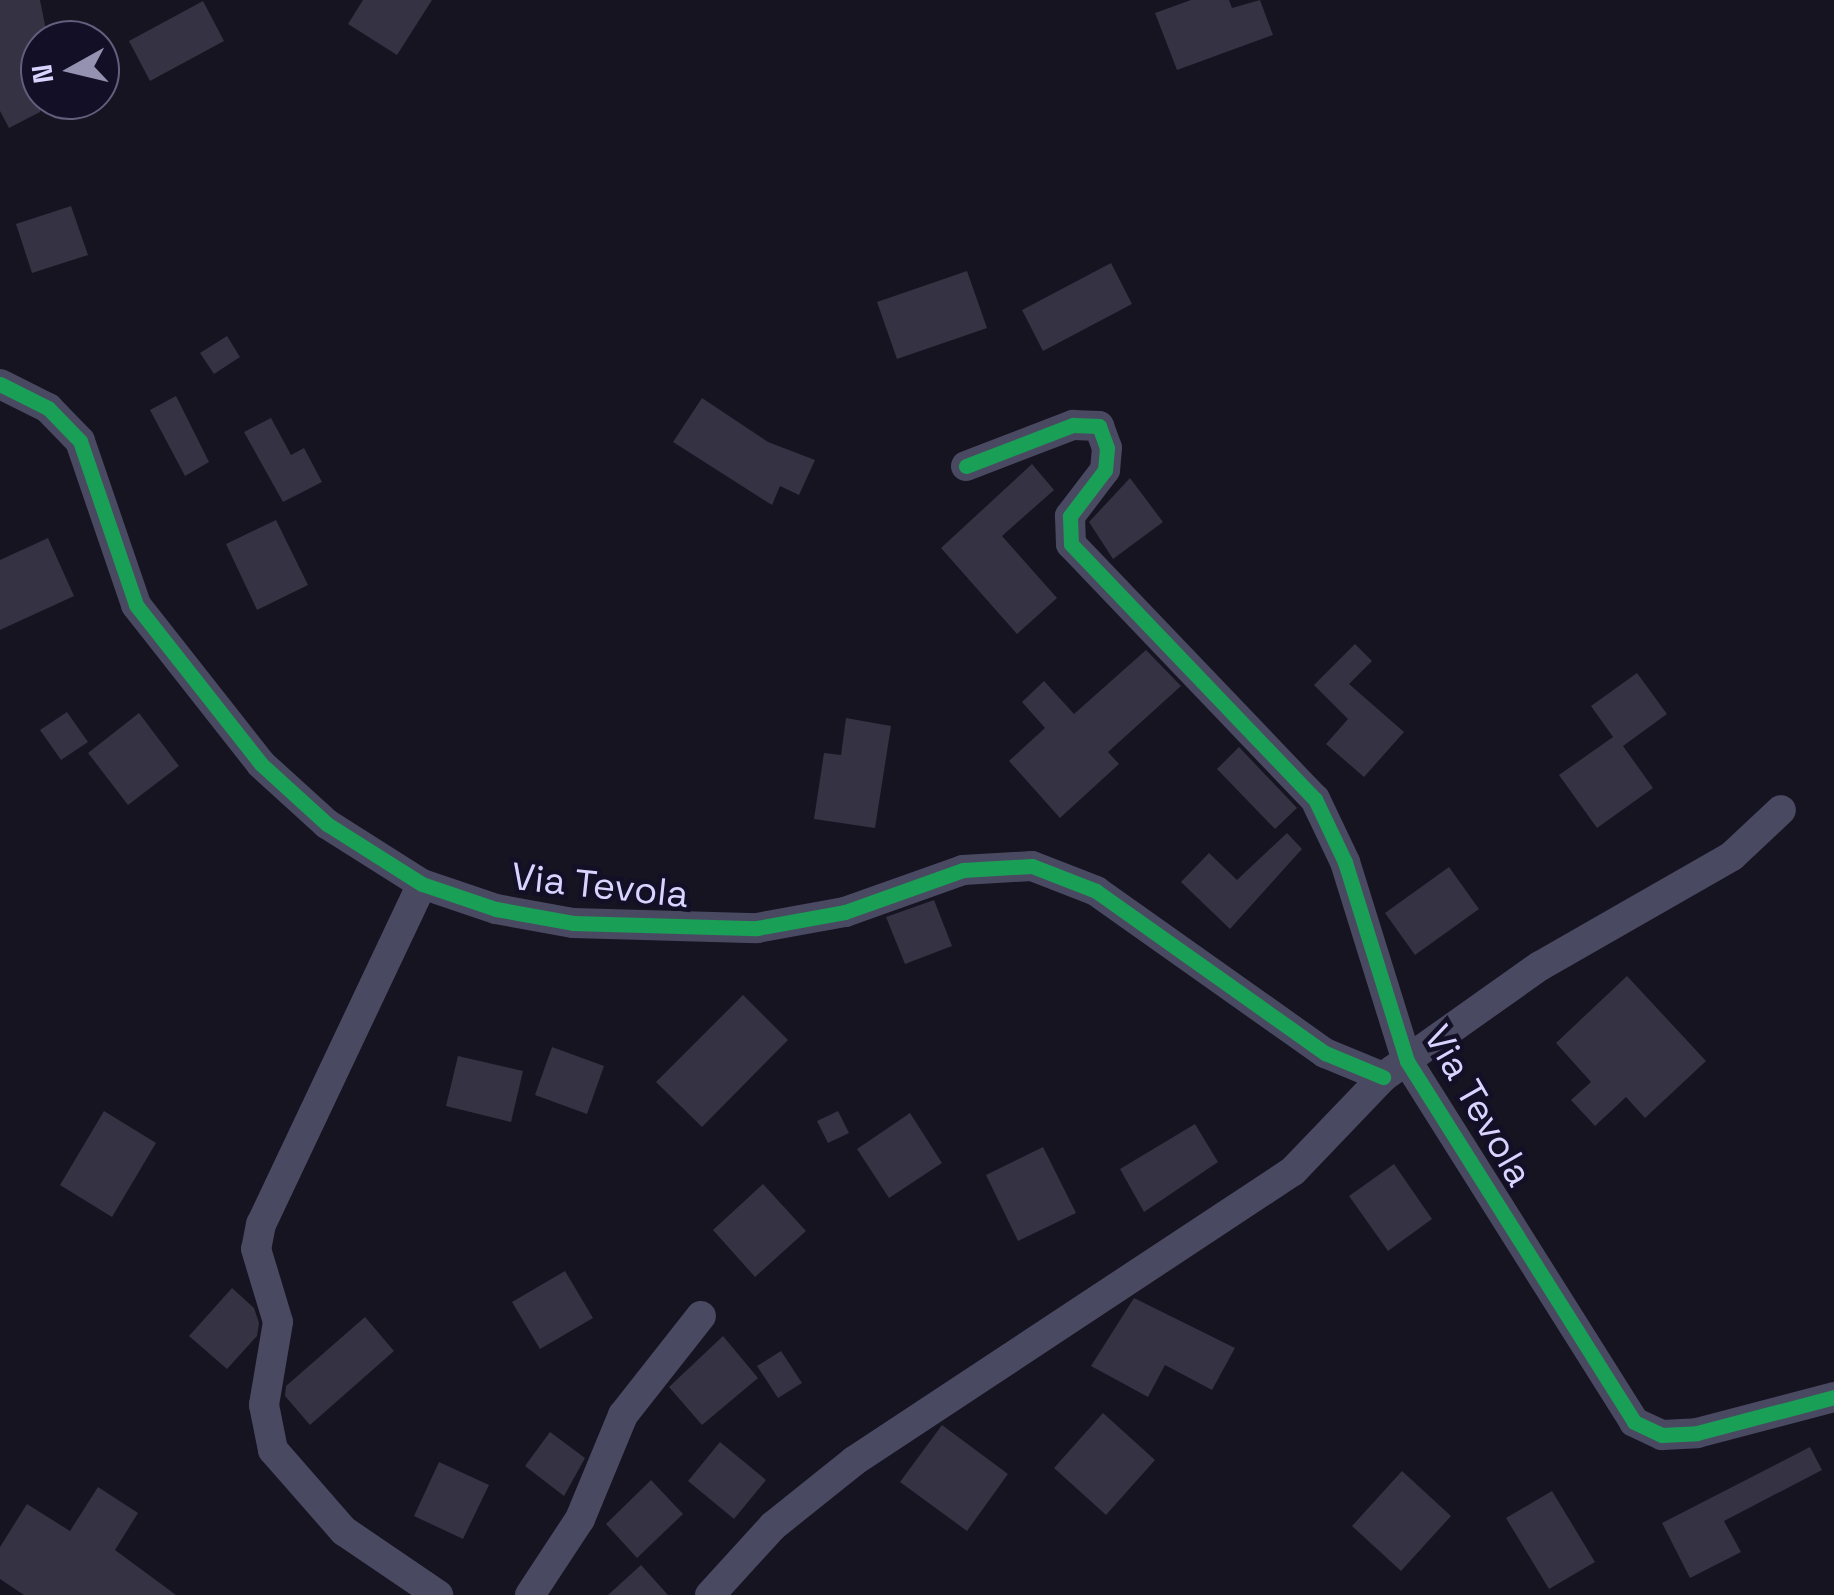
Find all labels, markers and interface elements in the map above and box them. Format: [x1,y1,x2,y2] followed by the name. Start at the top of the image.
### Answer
[20,20,120,120] north arrow
[23,62,61,86] text: N
[509,854,691,918] street label: Via Tevola
[1413,1017,1543,1195] street label: Via Tevola

